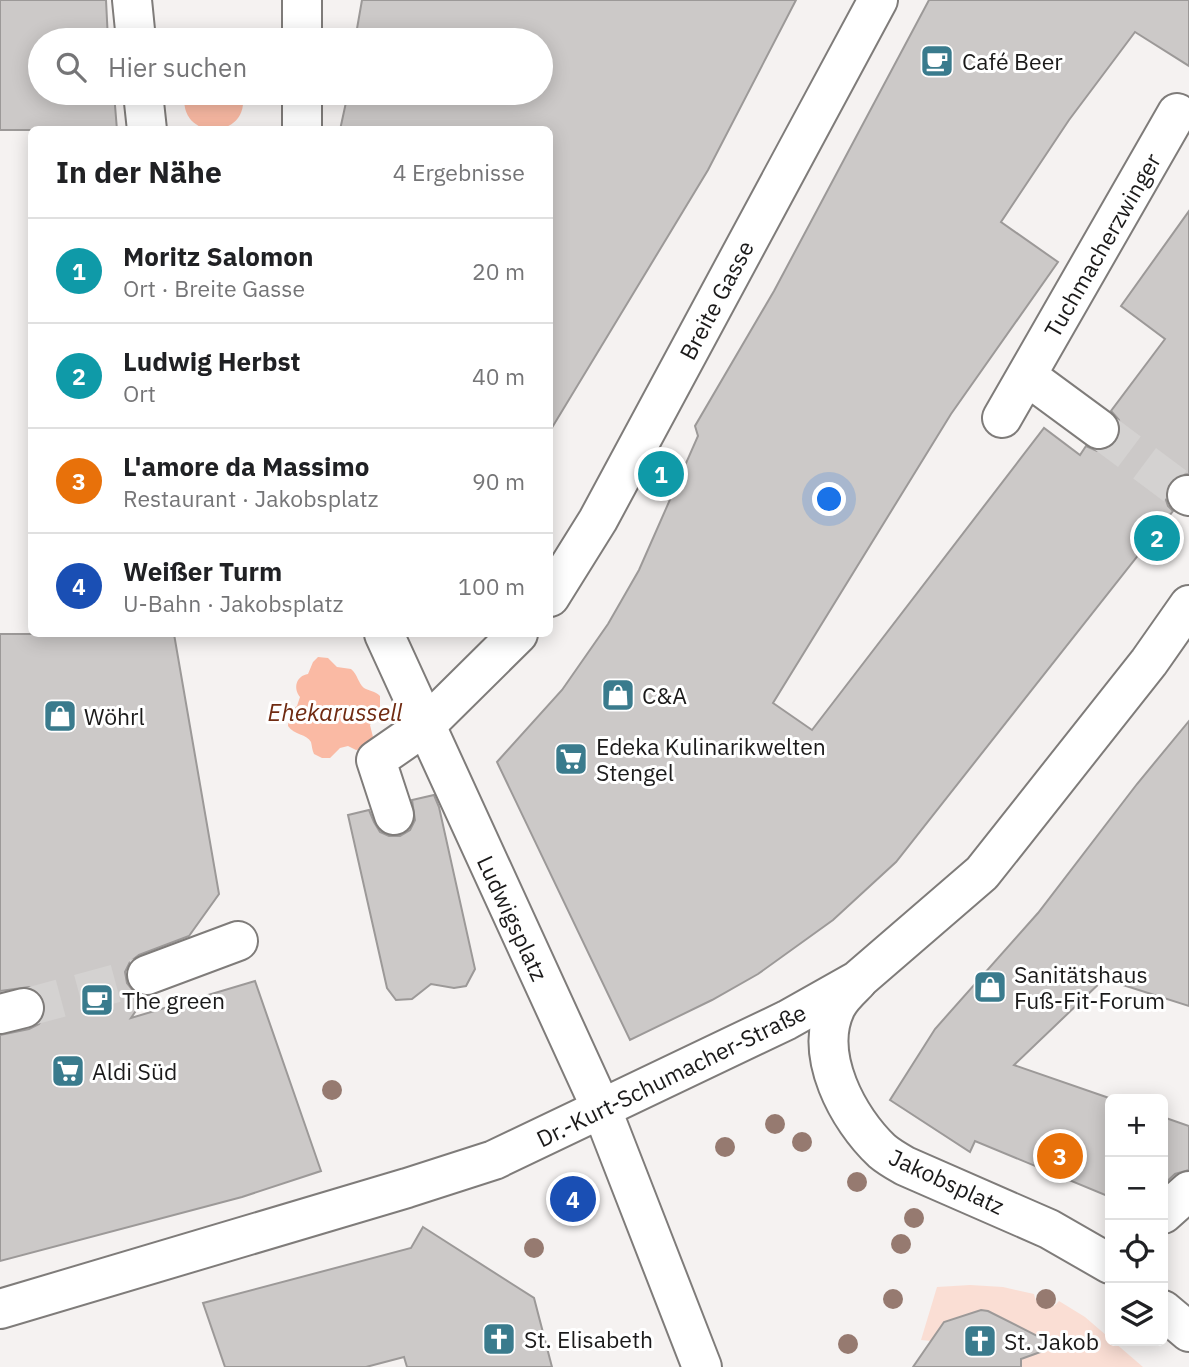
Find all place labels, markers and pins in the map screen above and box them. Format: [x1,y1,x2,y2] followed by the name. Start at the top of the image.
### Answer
[918,42,956,80] cafe icon: Café Beer
[962,46,1063,76] place label: Café Beer
[638,448,684,500] pin: 1
[1134,512,1180,564] pin: 2
[599,676,637,714] shop icon: C&A
[642,680,687,710] place label: C&A
[41,697,79,735] shop icon: Wöhrl
[84,701,145,731] place label: Wöhrl
[596,731,826,787] place label: Edeka Kulinarikwelten Stengel
[552,740,590,778] supermarket icon: Edeka Kulinarikwelten Stengel
[1014,959,1165,1015] place label: Sanitätshaus Fuß-Fit-Forum
[971,968,1009,1006] shop icon: Sanitätshaus Fuß-Fit-Forum
[78,981,116,1019] cafe icon: The green
[122,985,225,1015] place label: The green
[49,1052,87,1090] supermarket icon: Aldi Süd
[92,1056,177,1086] place label: Aldi Süd
[1037,1130,1083,1182] pin: 3
[550,1173,596,1225] pin: 4
[480,1320,518,1358] church icon: St. Elisabeth
[961,1322,999,1360] church icon: St. Jakob
[524,1324,653,1354] place label: St. Elisabeth
[1004,1326,1099,1356] place label: St. Jakob

